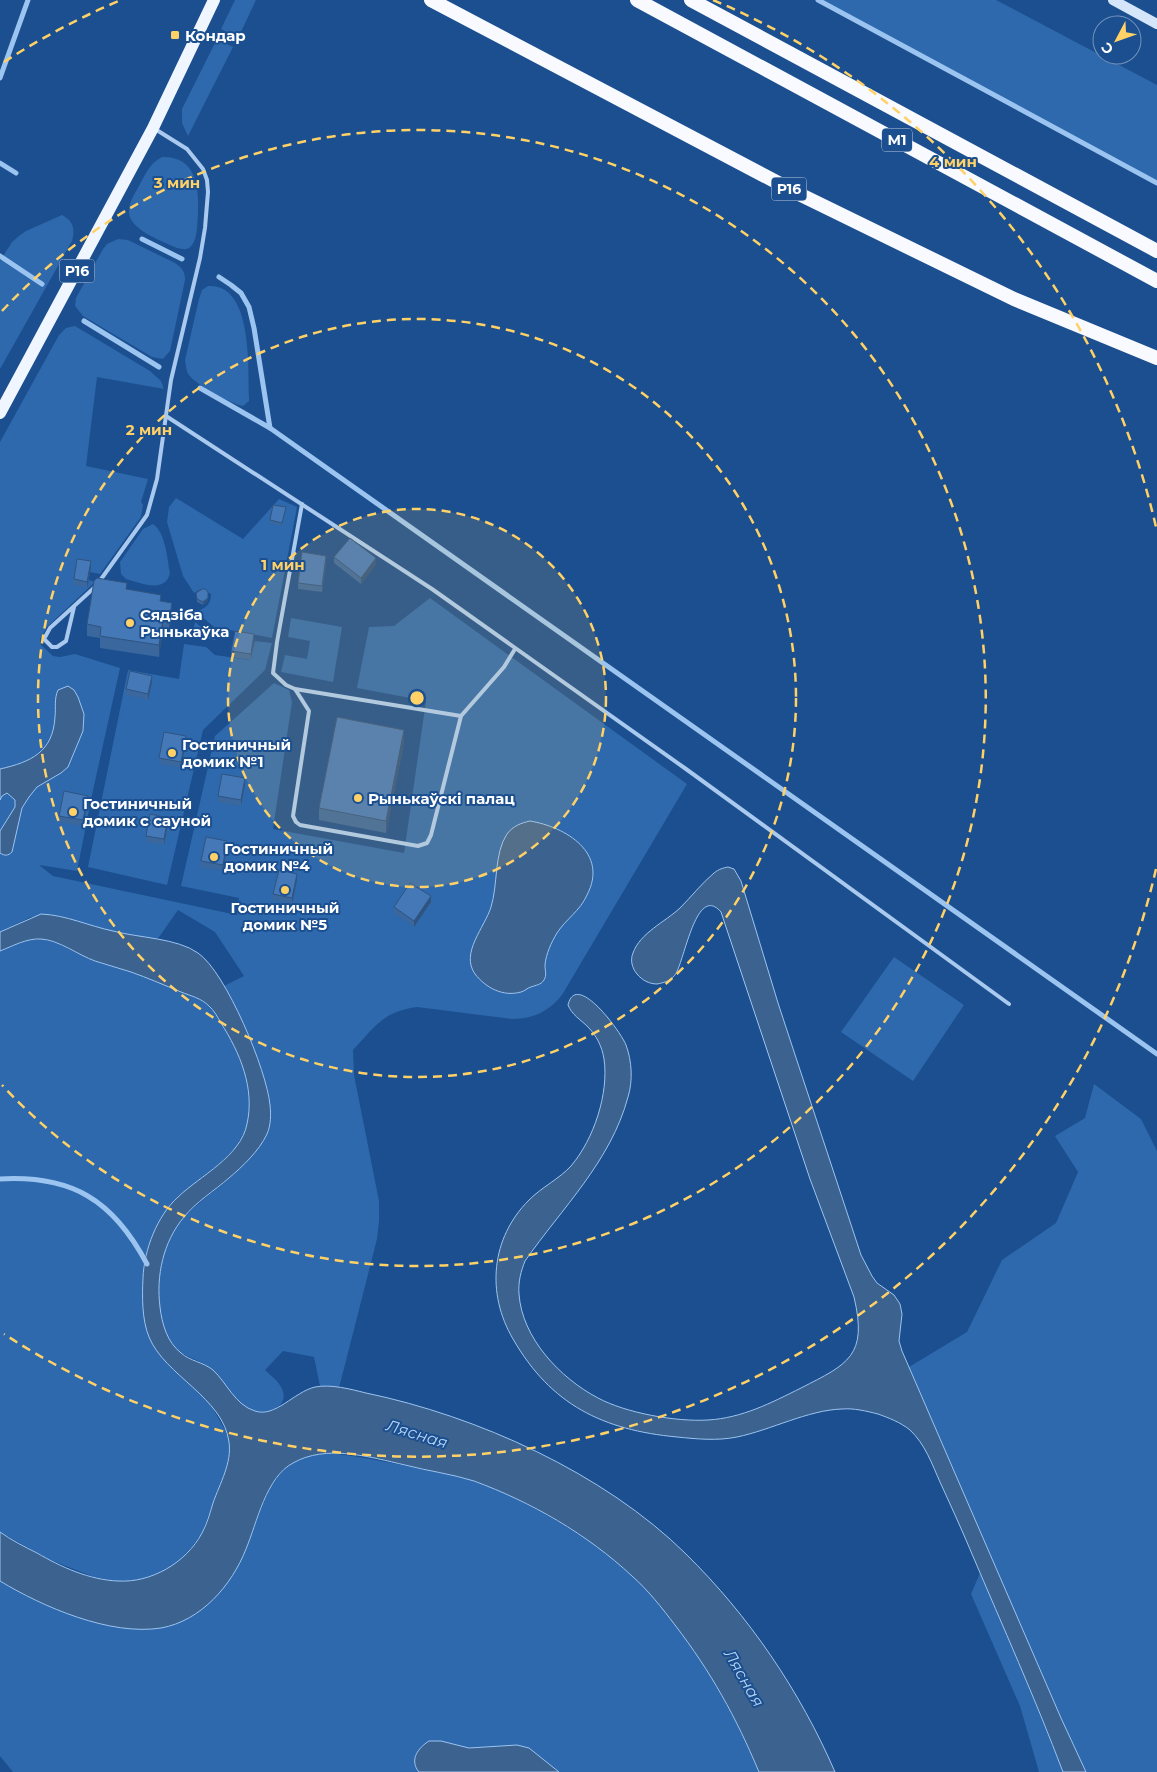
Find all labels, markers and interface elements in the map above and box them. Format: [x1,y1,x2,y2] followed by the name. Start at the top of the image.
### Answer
[1092,15,1142,65] north arrow
[185,26,246,45] place label: Кондар
[169,29,181,41] marker: Кондар
[1097,39,1117,58] text: С
[882,128,912,152] road number: М1
[929,152,977,171] text: 4 мин
[153,173,200,192] text: 3 мин
[772,178,806,200] road number: Р16
[60,260,94,282] road number: Р16
[126,420,172,439] text: 2 мин
[261,555,305,574] text: 1 мин
[140,605,229,641] place label: Сядзіба Рынькаўка
[124,617,136,629] marker: Сядзіба Рынькаўка
[408,689,426,707] centre of rings
[182,735,291,771] place label: Гостиничный домик №1
[166,747,178,759] marker: Гостиничный домик №1
[368,789,515,808] place label: Рынькаўскi палац
[352,792,364,804] marker: Рынькаўскi палац
[83,794,211,830] place label: Гостиничный домик с сауной
[67,806,79,818] marker: Гостиничный домик с сауной
[224,839,333,875] place label: Гостиничный домик №4
[208,851,220,863] marker: Гостиничный домик №4
[279,884,291,896] marker: Гостиничный домик №5
[230,898,340,934] place label: Гостиничный домик №5
[383,1415,450,1452] water label: Лясная
[720,1645,768,1710] water label: Лясная

